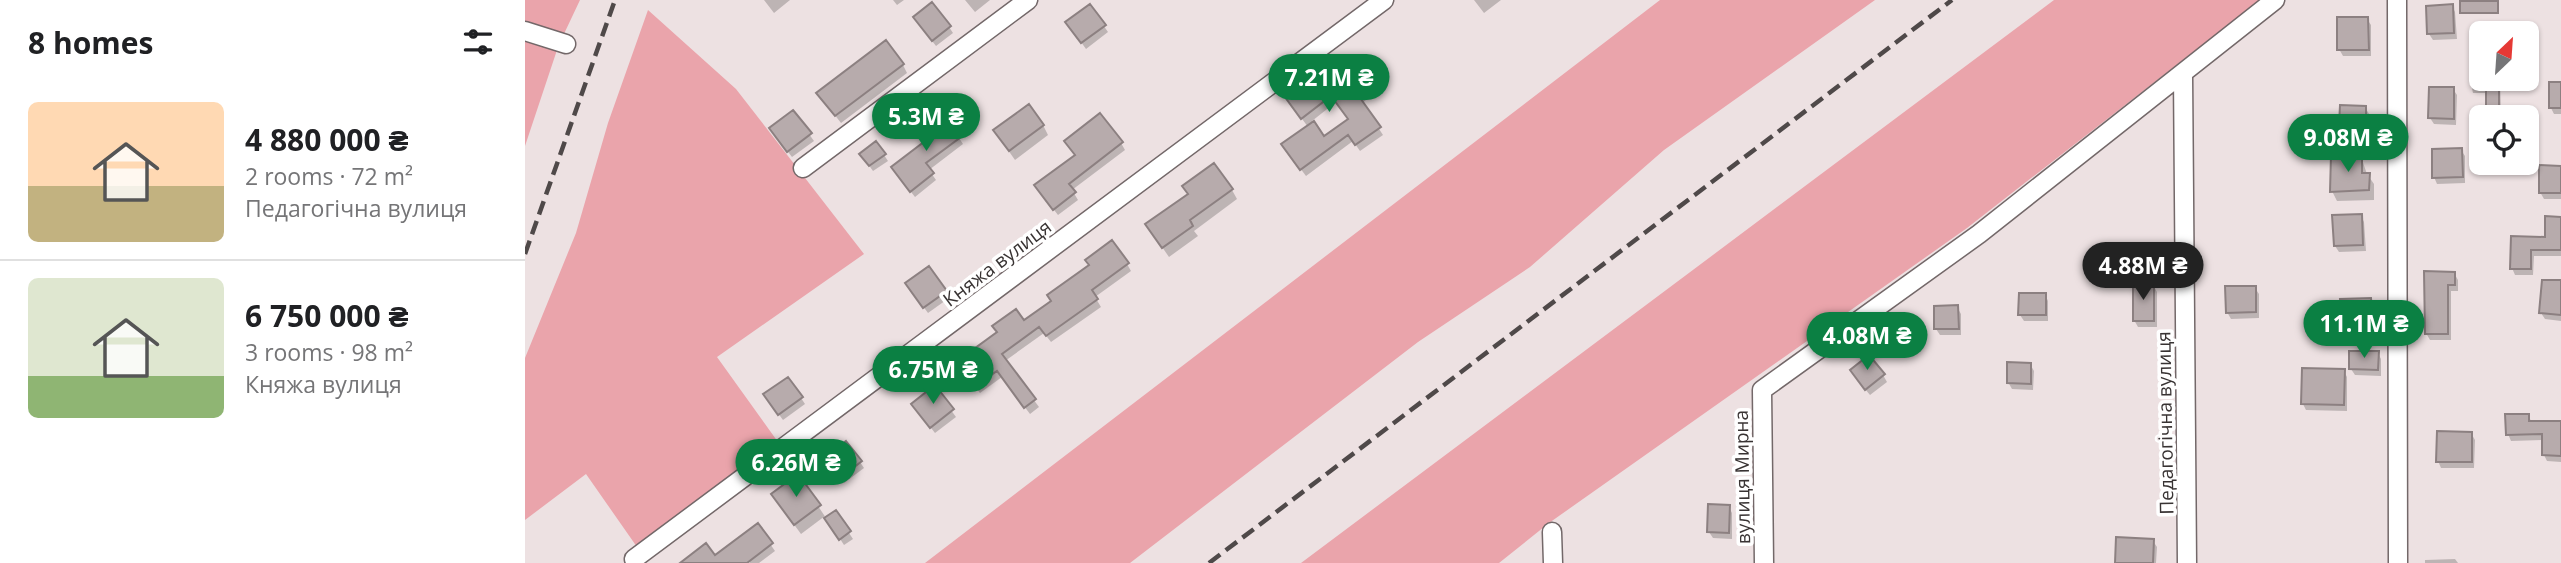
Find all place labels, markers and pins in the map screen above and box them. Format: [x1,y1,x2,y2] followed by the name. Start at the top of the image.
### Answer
[1264,54,1394,114] pin: 7.21M ₴
[869,94,983,153] pin: 5.3M ₴
[2283,114,2413,174] pin: 9.08M ₴
[2078,243,2208,302] pin: 4.88M ₴
[2299,300,2429,360] pin: 11.1M ₴
[1802,312,1932,372] pin: 4.08M ₴
[868,346,998,406] pin: 6.75M ₴
[731,440,861,499] pin: 6.26M ₴

